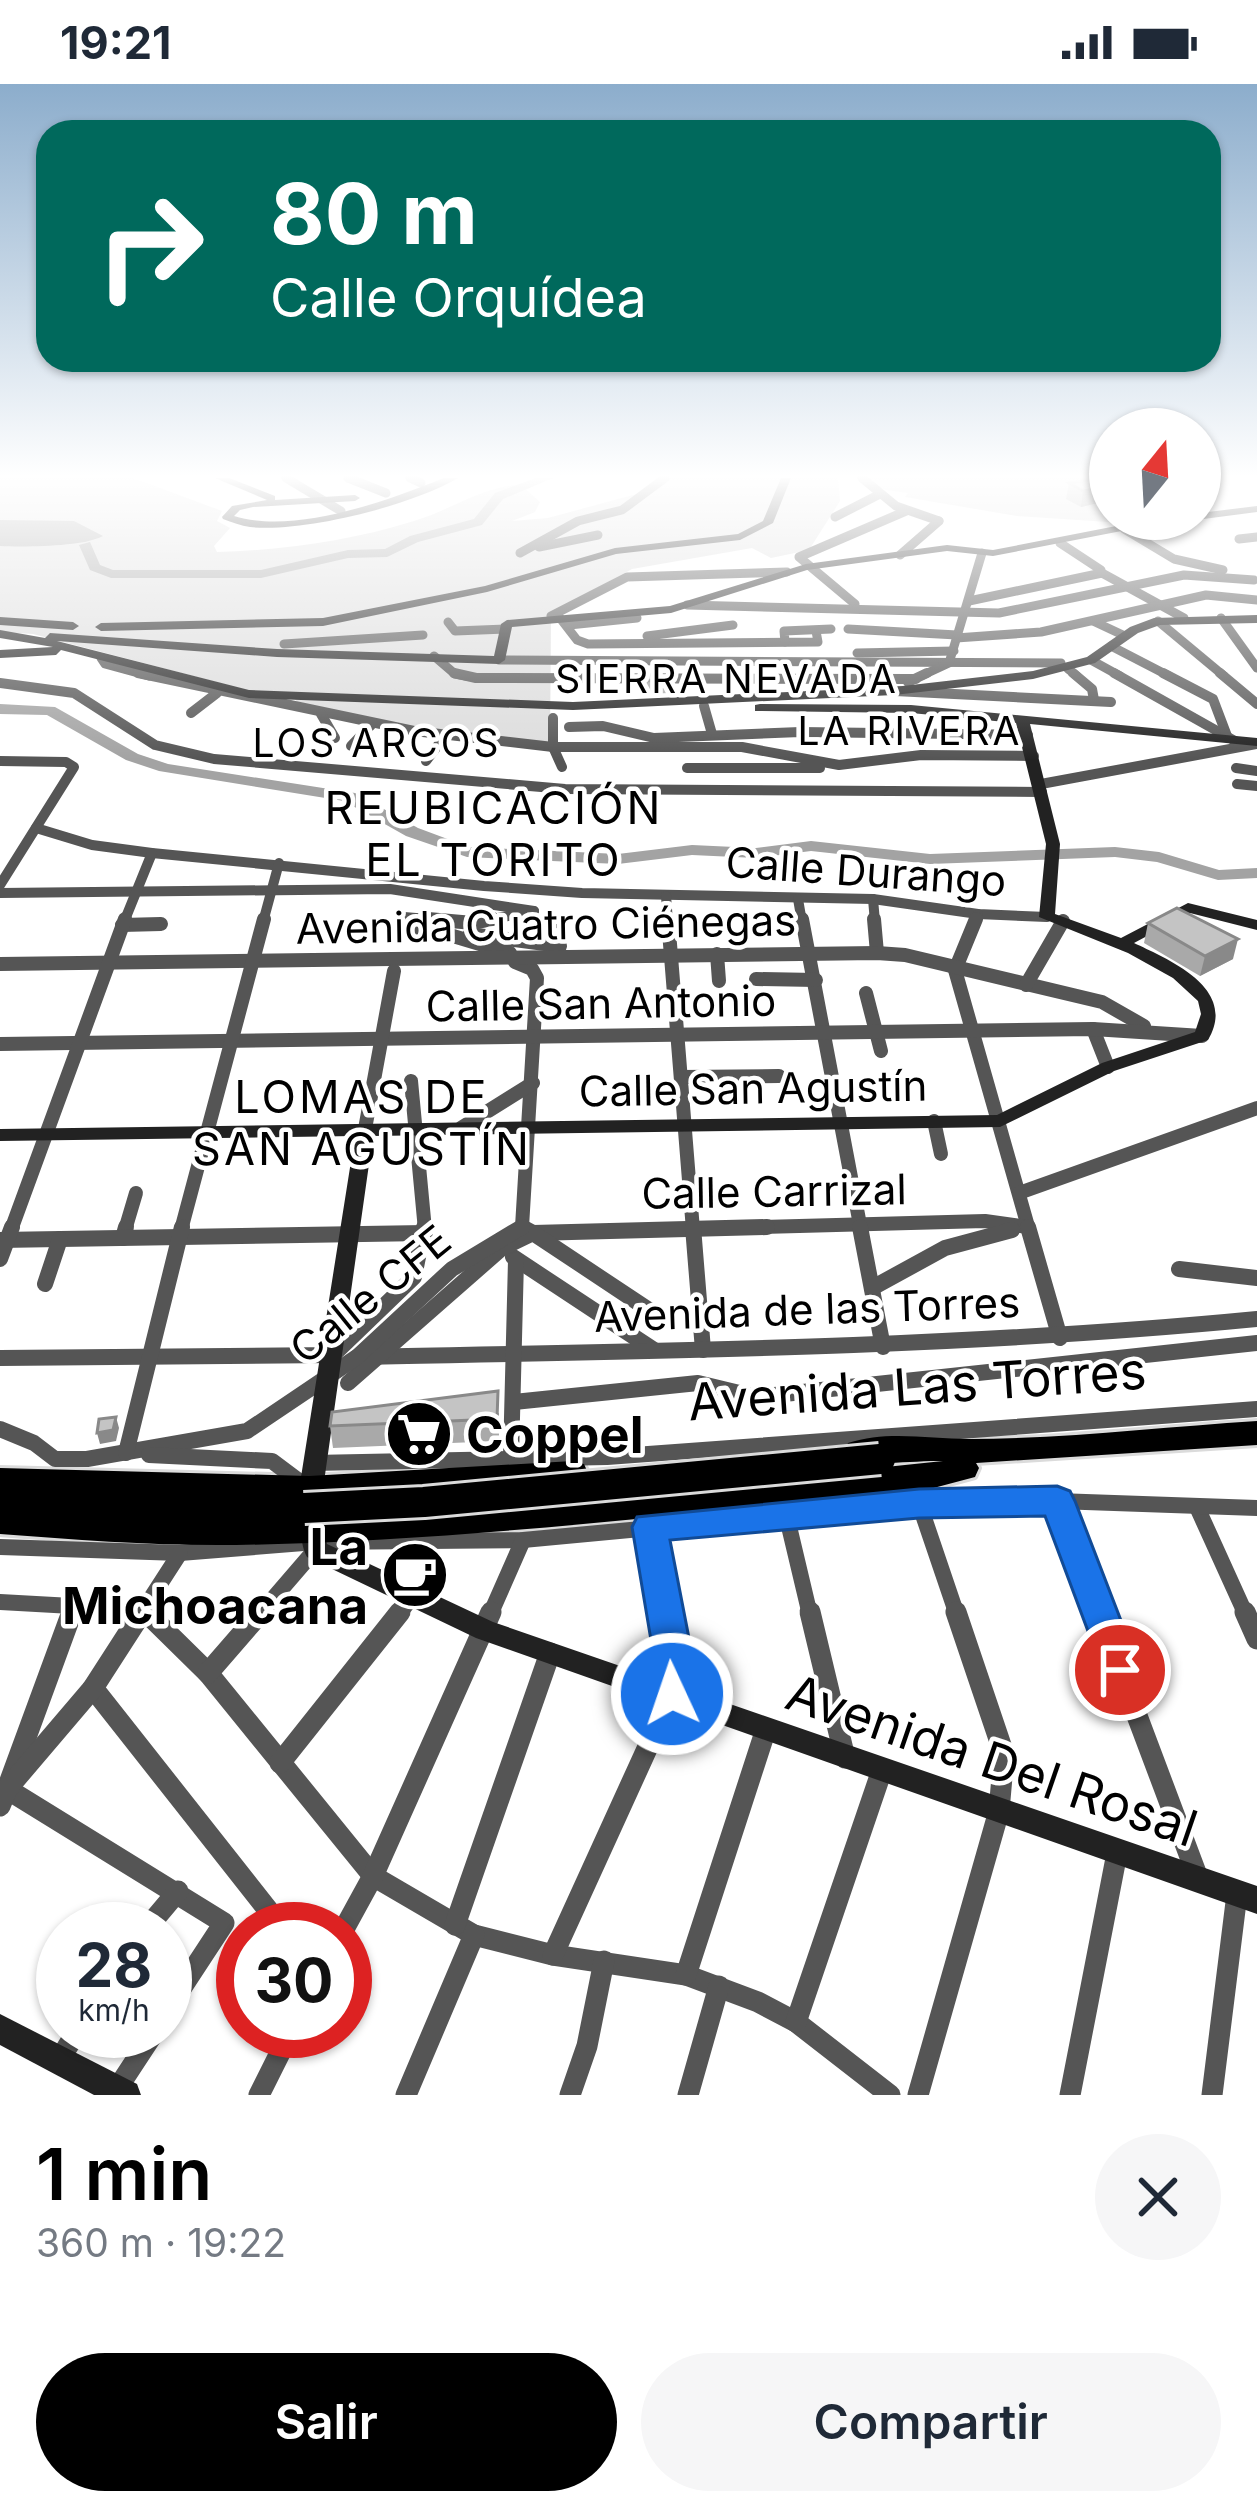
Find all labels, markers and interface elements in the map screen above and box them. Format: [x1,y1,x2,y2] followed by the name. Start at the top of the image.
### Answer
[60,15,171,70] text: 19:21
[270,163,478,264] text: 80 m
[72,168,228,324] icon: right
[270,265,647,330] text: Calle Orquídea
[1089,408,1221,540] north arrow
[1089,408,1221,540] map controls
[555,655,899,702] district label: SIERRA NEVADA
[798,707,1022,754] district label: LA RIVERA
[252,719,502,766] district label: LOS ARCOS
[325,780,663,887] district label: REUBICACIÓN EL TORITO
[724,836,1008,906] street label: Calle Durango
[295,894,797,954] street label: Avenida Cuatro Ciénegas
[425,974,777,1032] street label: Calle San Antonio
[578,1059,928,1117] street label: Calle San Agustín
[192,1069,532,1176] district label: LOMAS DE SAN AGUSTÍN
[641,1163,907,1219] street label: Calle Carrizal
[279,1214,461,1374] street label: Calle CFE
[593,1276,1021,1342] street label: Avenida de las Torres
[686,1340,1148,1432] street label: Avenida Las Torres
[384,1399,454,1469] supermarket icon: Coppel
[466,1404,644,1465] place label: Coppel
[62,1516,368,1636] place label: La Michoacana
[380,1540,450,1610] cafe icon: La Michoacana
[1069,1619,1171,1721] pin
[609,1631,735,1757] position arrow
[1087,1637,1153,1703] icon: arrive
[779,1661,1205,1859] street label: Avenida Del Rosal
[216,1902,372,2058] speed limit sign: 30
[76,1929,152,2001] text: 28
[78,1992,150,2028] text: km/h
[36,2130,212,2217] text: 1 min
[1095,2134,1221,2260] button: close
[36,2219,286,2266] text: 360 m · 19:22
[36,2353,617,2491] button: Salir
[641,2353,1221,2491] button: Compartir

